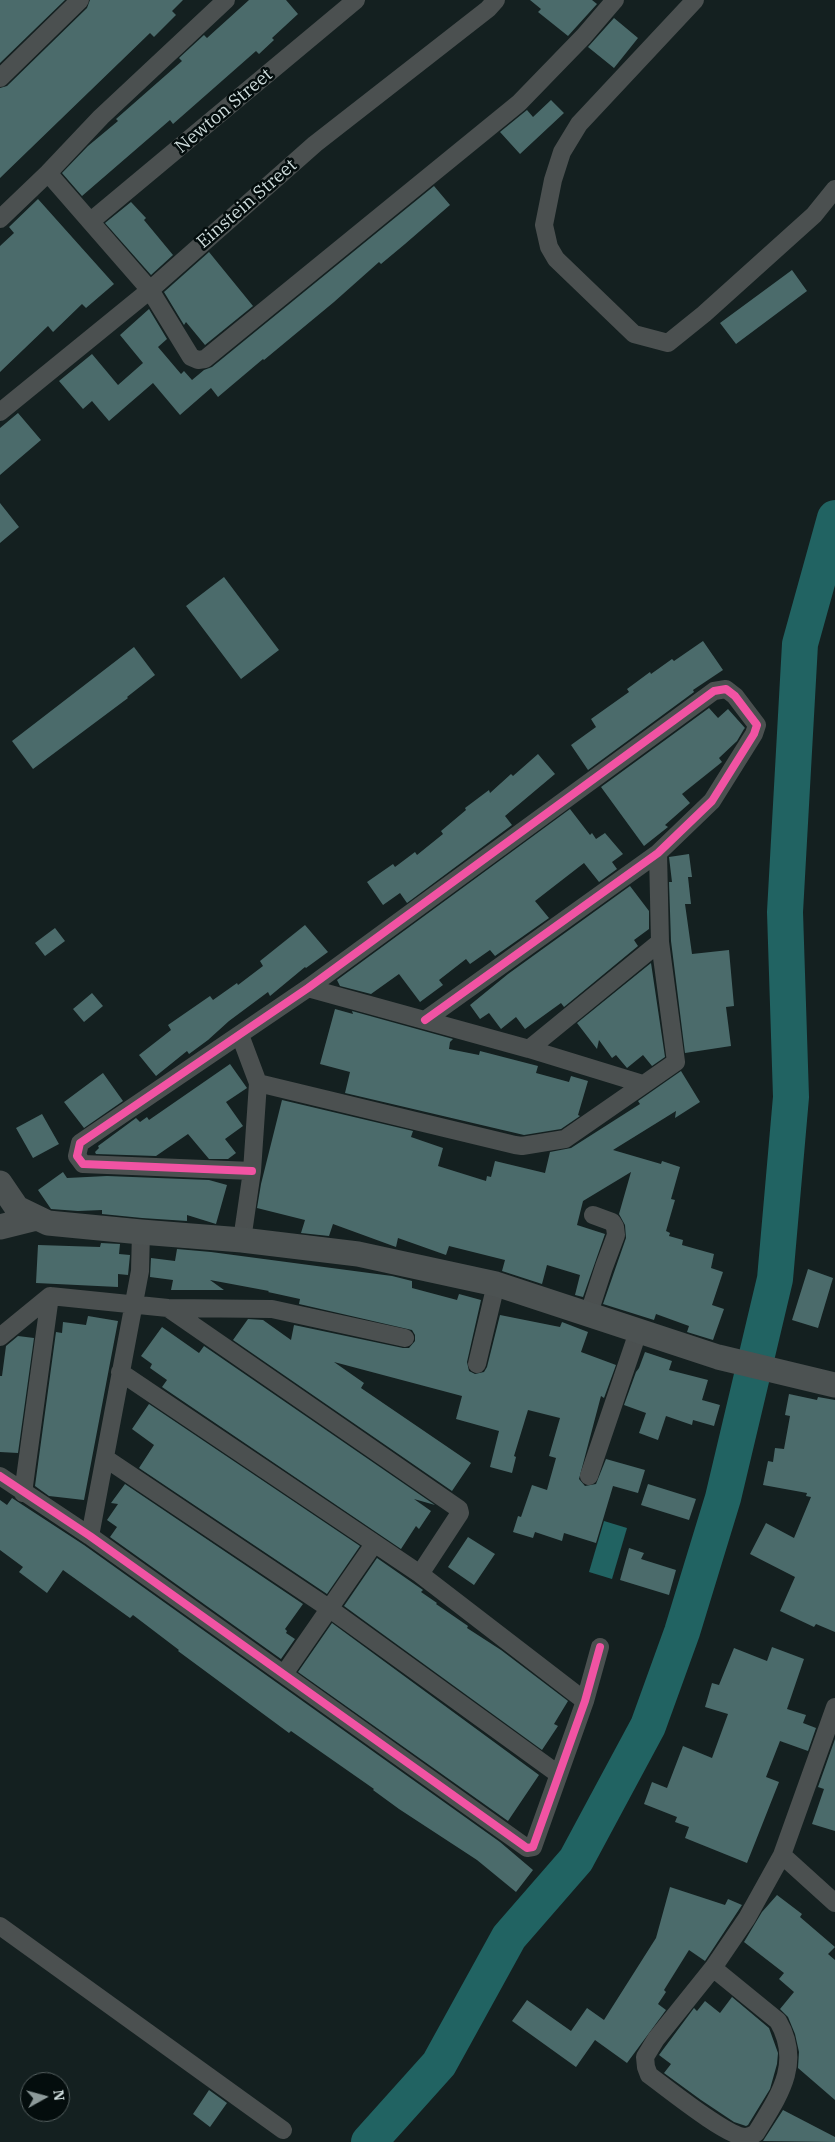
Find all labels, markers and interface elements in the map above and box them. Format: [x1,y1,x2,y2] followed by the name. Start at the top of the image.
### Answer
[171,64,277,158] street label: Newton Street
[193,155,301,253] street label: Einstein Street
[20,2072,70,2122] north arrow
[49,2089,69,2102] text: N

